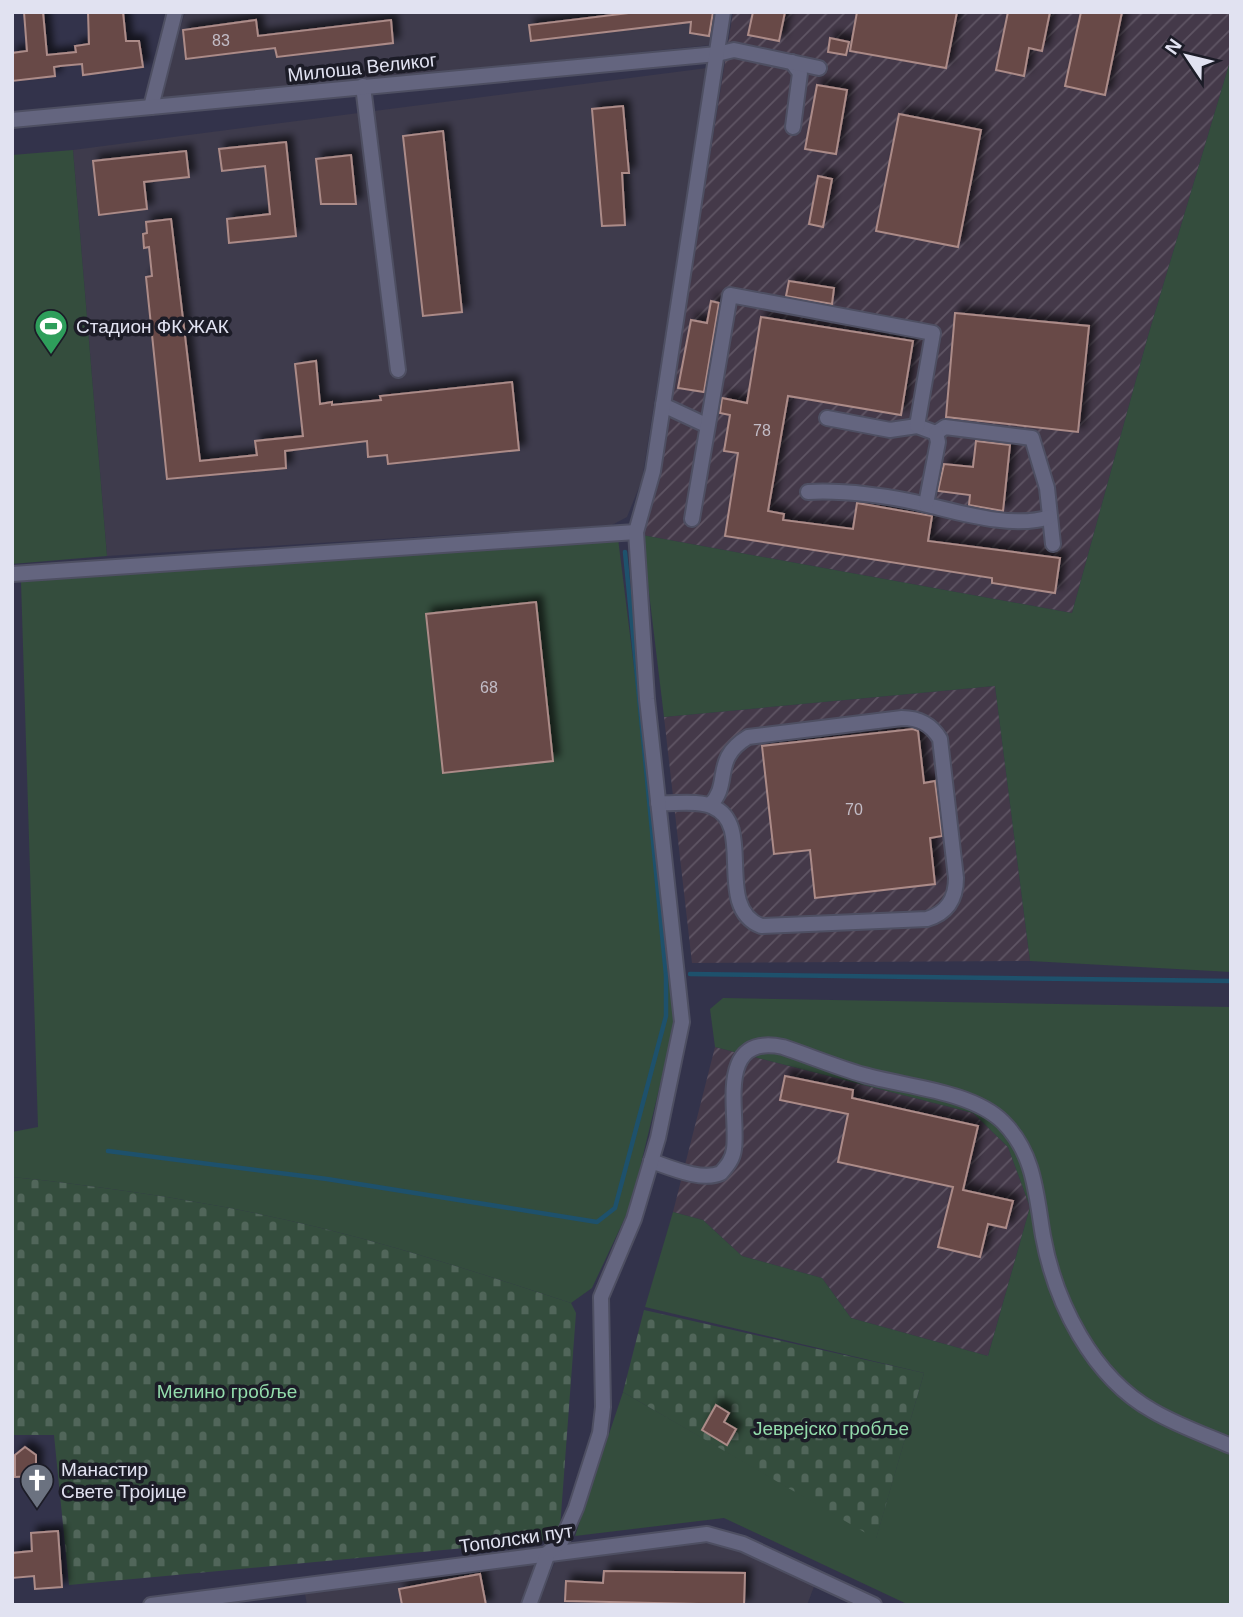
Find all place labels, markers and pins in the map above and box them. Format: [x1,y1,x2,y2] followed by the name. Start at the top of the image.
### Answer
[32,307,70,356] sports icon: Стадион ФК ЖАК
[76,316,229,337] place label: Стадион ФК ЖАК
[61,1459,187,1502] place label: Манастир Свете Тројице
[18,1461,56,1510] church icon: Манастир Свете Тројице

